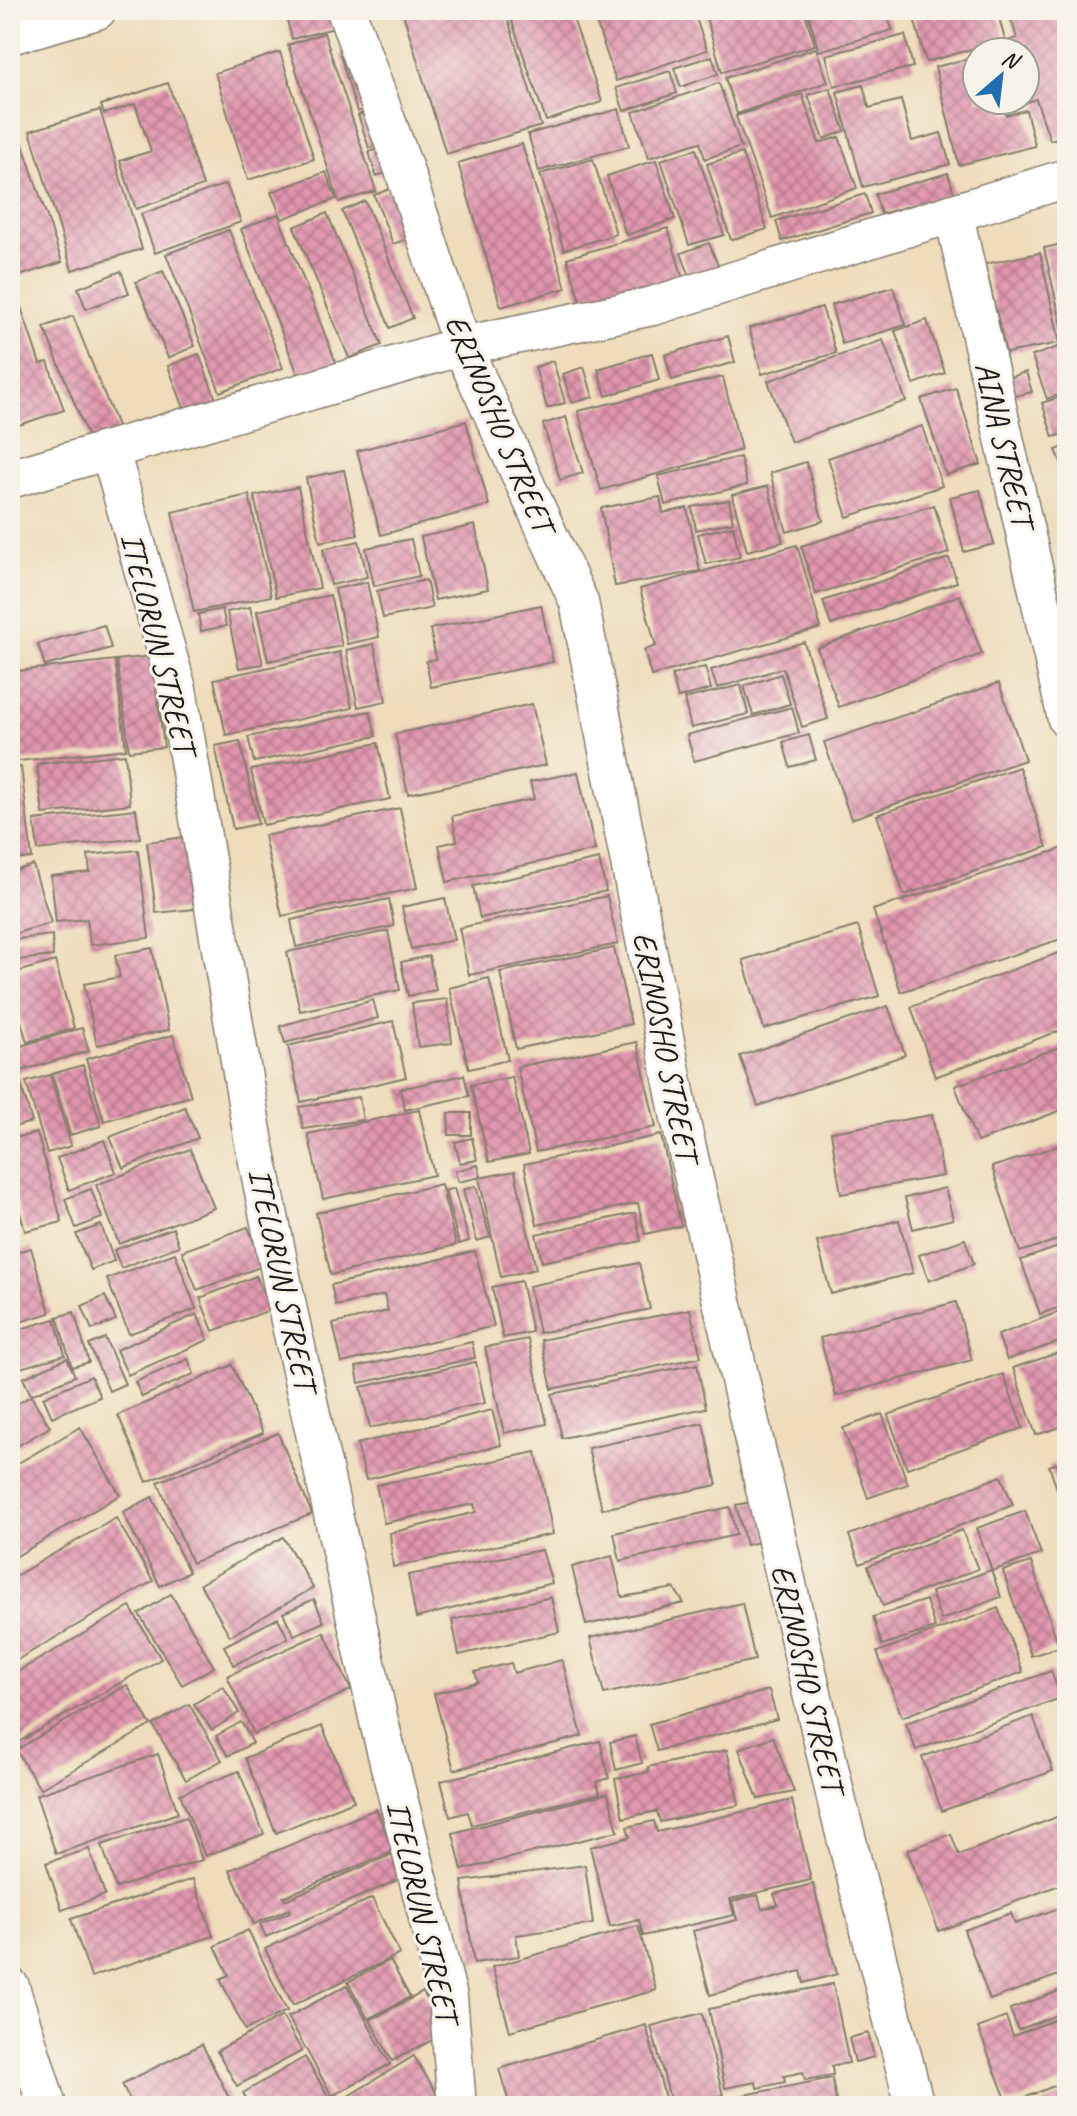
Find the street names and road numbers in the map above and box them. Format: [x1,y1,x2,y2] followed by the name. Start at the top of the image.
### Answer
[435,309,566,544] street label: ERINOSHO STREET
[966,358,1045,537] street label: AINA STREET
[111,529,207,765] street label: ITELORUN STREET
[623,929,709,1171] street label: ERINOSHO STREET
[239,1165,328,1401] street label: ITELORUN STREET
[762,1561,855,1803] street label: ERINOSHO STREET
[377,1797,469,2033] street label: ITELORUN STREET

